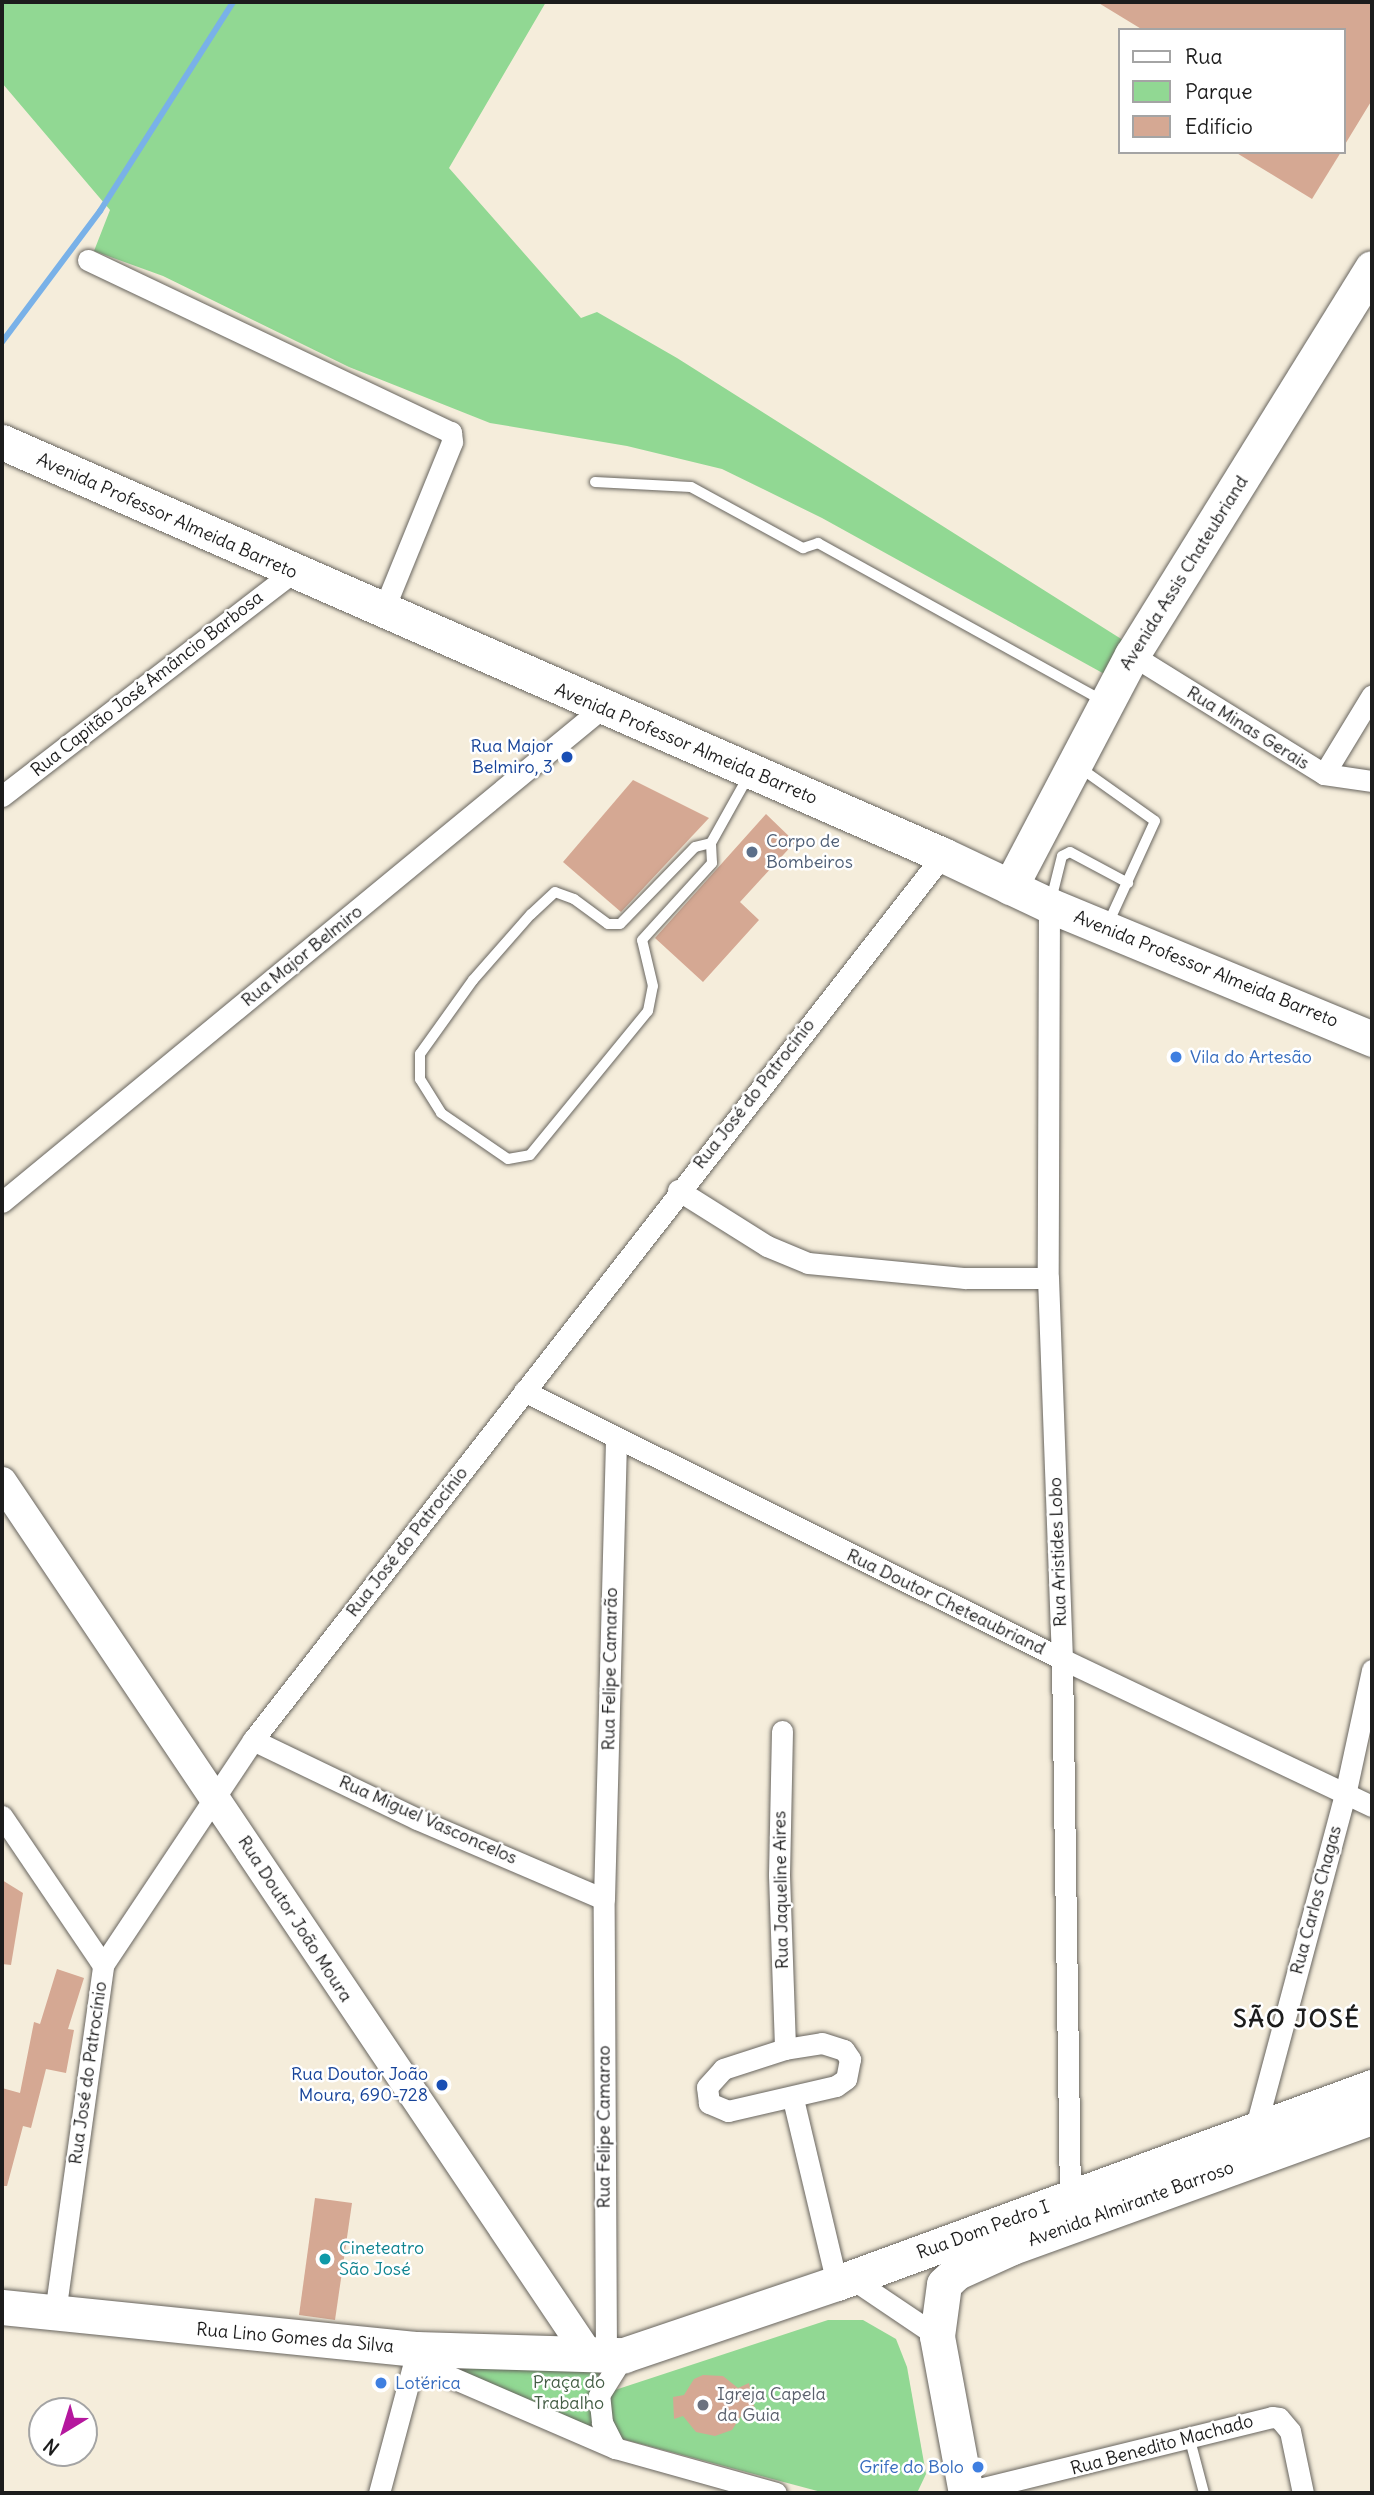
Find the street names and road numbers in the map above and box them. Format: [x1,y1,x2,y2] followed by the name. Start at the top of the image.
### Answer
[33,449,301,583] street label: Avenida Professor Almeida Barreto
[1115,472,1253,674] street label: Avenida Assis Chateubriand
[27,587,267,781] street label: Rua Capitão José Amâncio Barbosa
[551,679,821,809] street label: Avenida Professor Almeida Barreto
[1183,682,1313,774] street label: Rua Minas Gerais
[237,901,367,1011] street label: Rua Major Belmiro
[1071,906,1341,1032] street label: Avenida Professor Almeida Barreto
[689,1015,819,1173] street label: Rua José do Patrocínio
[342,1463,472,1621] street label: Rua José do Patrocínio
[1045,1477,1071,1627] street label: Rua Aristides Lobo
[843,1544,1049,1660] street label: Rua Doutor Cheteaubriand
[598,1587,622,1751] street label: Rua Felipe Camarão
[336,1771,520,1869] street label: Rua Miguel Vasconcelos
[769,1811,793,1969] street label: Rua Jaqueline Aires
[1286,1823,1346,1977] street label: Rua Carlos Chagas
[233,1832,357,2006] street label: Rua Doutor João Moura
[64,1980,112,2166] street label: Rua José do Patrocínio
[593,2045,615,2209] street label: Rua Felipe Camarao
[1025,2157,1237,2251] street label: Avenida Almirante Barroso
[914,2196,1052,2264] street label: Rua Dom Pedro I
[195,2319,395,2357] street label: Rua Lino Gomes da Silva
[1068,2410,1256,2480] street label: Rua Benedito Machado

